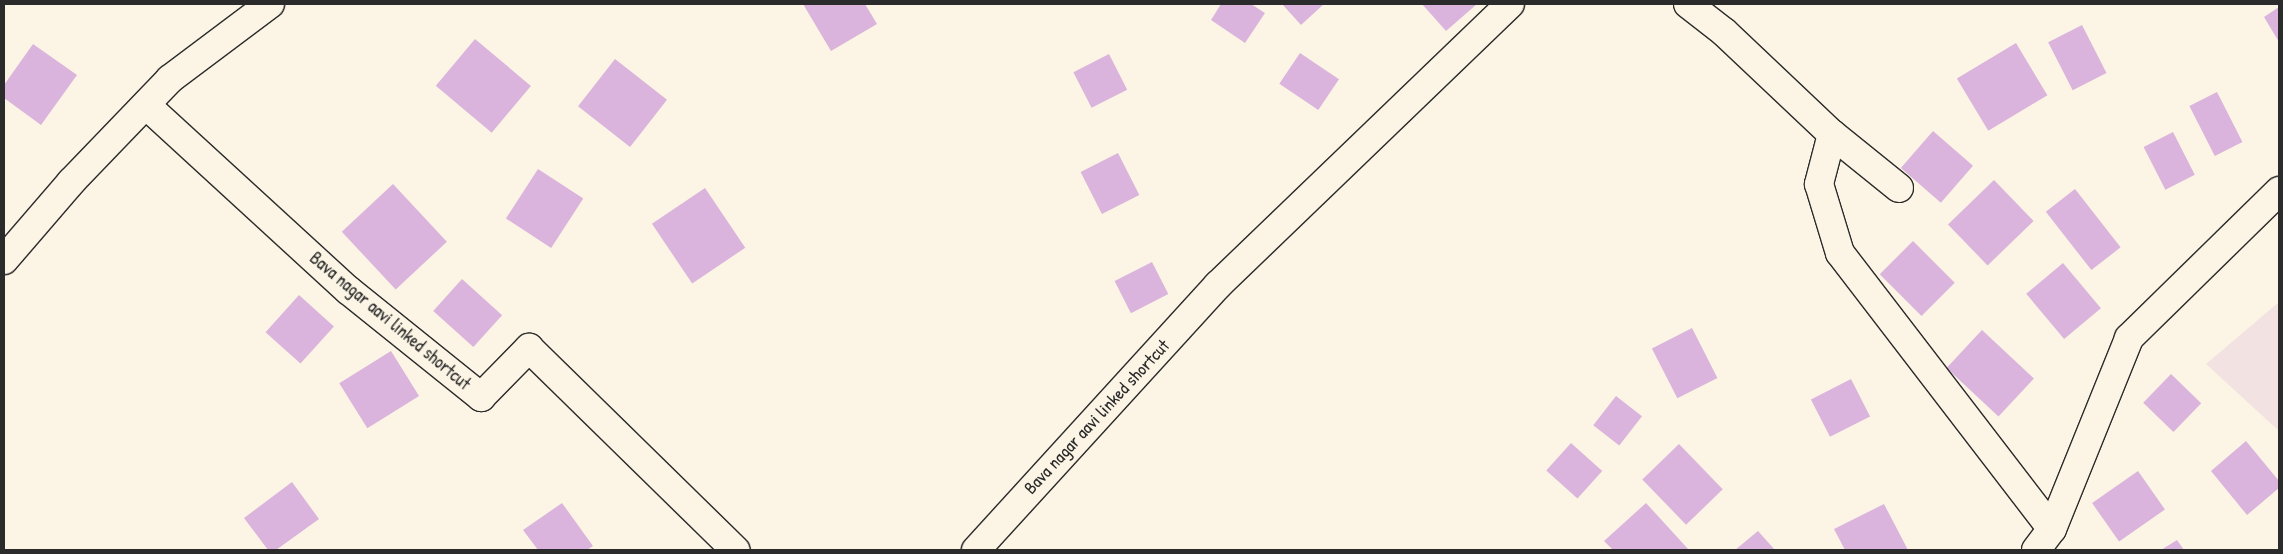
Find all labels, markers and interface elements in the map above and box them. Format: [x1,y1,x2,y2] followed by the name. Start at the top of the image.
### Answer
[305,247,475,395] street label: Bava nagar aavi linked shortcut
[1020,335,1174,499] street label: Bava nagar aavi linked shortcut

